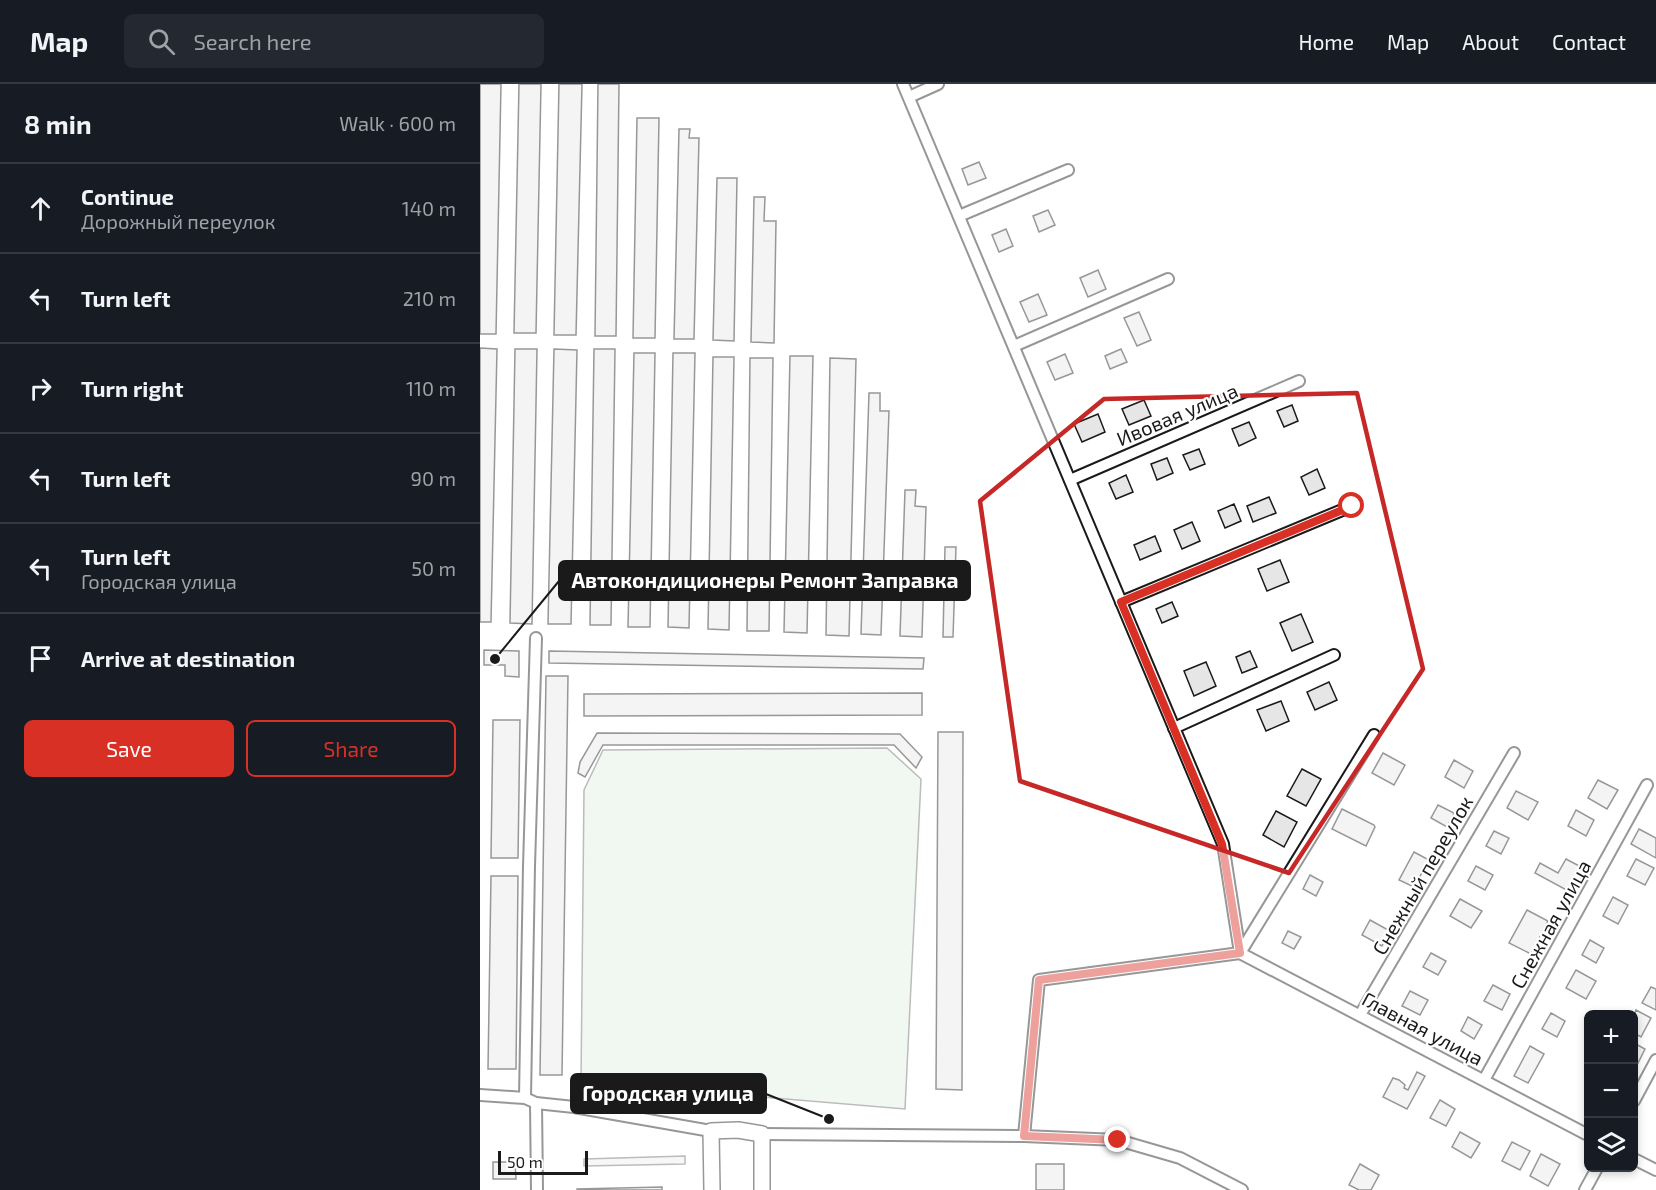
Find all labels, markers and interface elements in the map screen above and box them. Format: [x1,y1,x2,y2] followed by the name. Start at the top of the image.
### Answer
[124,14,544,68] search box
[30,24,88,58] text: Map
[145,25,178,58] icon: search
[193,28,312,54] text: Search here
[1298,29,1354,54] text: Home
[1387,29,1429,54] text: Map
[1462,29,1519,54] text: About
[1552,29,1626,54] text: Contact
[24,108,92,139] text: 8 min
[339,111,456,135] text: Walk · 600 m
[81,183,174,209] text: Continue
[24,192,57,225] icon: ahead
[402,196,456,220] text: 140 m
[81,209,275,233] text: Дорожный переулок
[24,282,57,315] icon: left
[81,285,170,311] text: Turn left
[403,286,456,310] text: 210 m
[24,372,57,405] icon: right
[81,375,183,401] text: Turn right
[406,376,456,400] text: 110 m
[1113,378,1242,451] street label: Ивовая улица
[24,462,57,495] icon: left
[81,465,170,491] text: Turn left
[411,466,456,490] text: 90 m
[1338,492,1364,518] route start
[81,543,170,569] text: Turn left
[24,552,57,585] icon: left
[411,556,456,580] text: 50 m
[559,561,970,600] callout: Автокондиционеры Ремонт Заправка
[571,567,959,592] text: Автокондиционеры Ремонт Заправка
[81,569,237,593] text: Городская улица
[24,642,57,675] icon: arrive
[81,645,295,671] text: Arrive at destination
[24,720,234,777] button: Save
[246,720,456,777] button: Share
[1367,791,1478,959] street label: Снежный переулок
[1505,855,1596,993] street label: Снежная улица
[1358,986,1488,1071] street label: Главная улица
[1584,1010,1638,1172] map controls
[1584,1010,1638,1064] button: +
[1584,1064,1638,1118] button: −
[571,1074,766,1113] callout: Городская улица
[582,1080,754,1105] text: Городская улица
[1584,1118,1638,1172] button: layers
[1104,1126,1130,1152] route end
[498,1148,588,1176] scale bar
[507,1152,543,1171] text: 50 m

